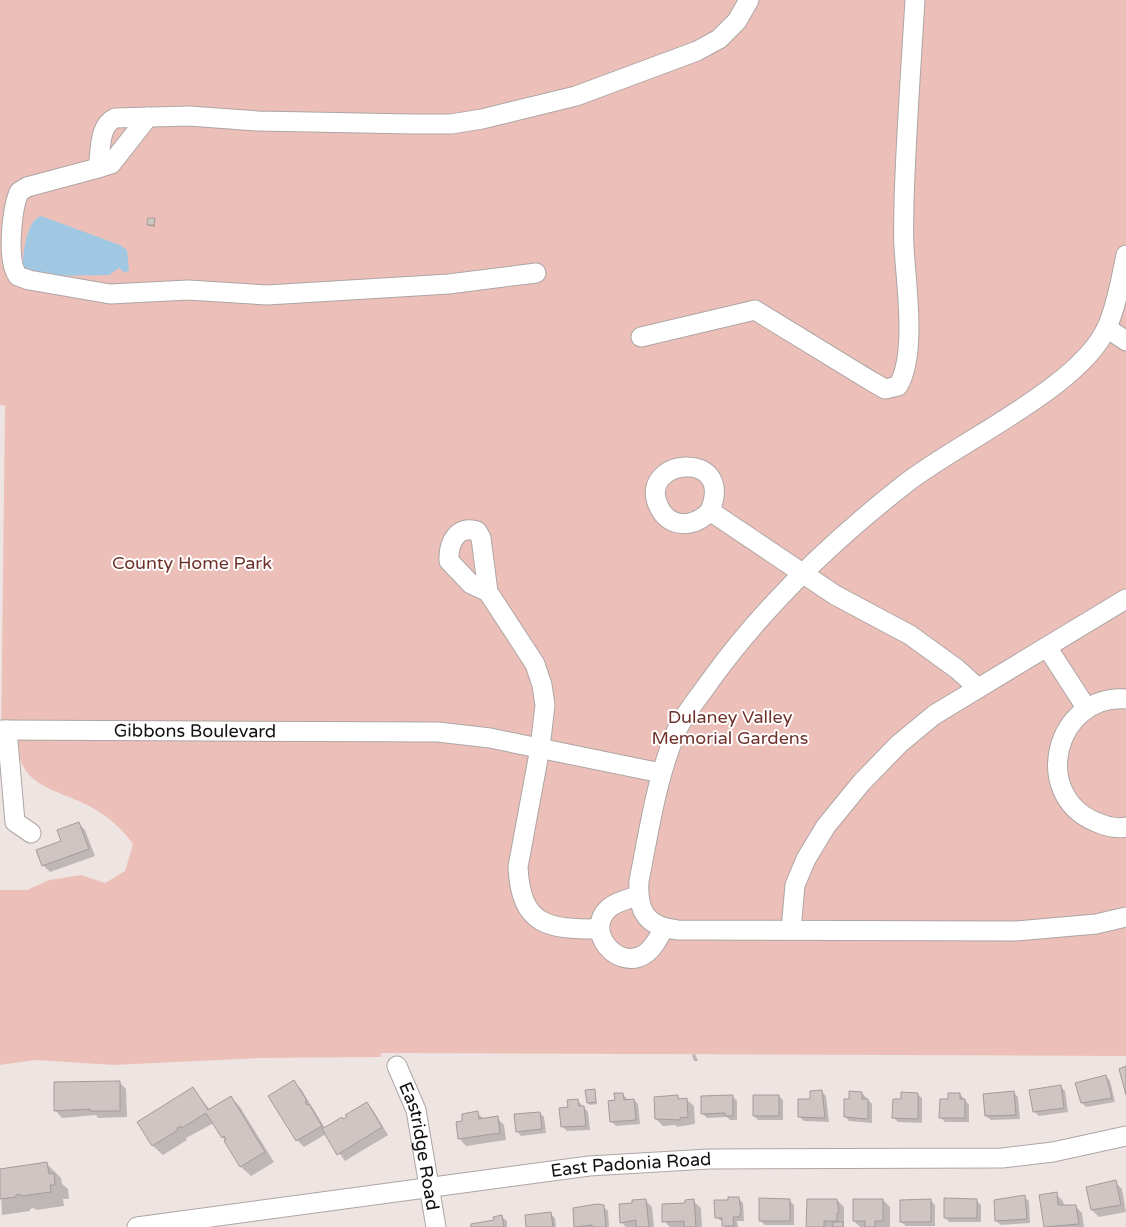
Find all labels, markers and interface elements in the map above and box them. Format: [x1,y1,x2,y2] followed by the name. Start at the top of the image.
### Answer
[112,552,272,574] park label: County Home Park
[652,706,808,749] park label: Dulaney Valley Memorial Gardens
[114,720,276,742] street label: Gibbons Boulevard
[394,1079,444,1212] street label: Eastridge Road
[549,1148,712,1182] street label: East Padonia Road

